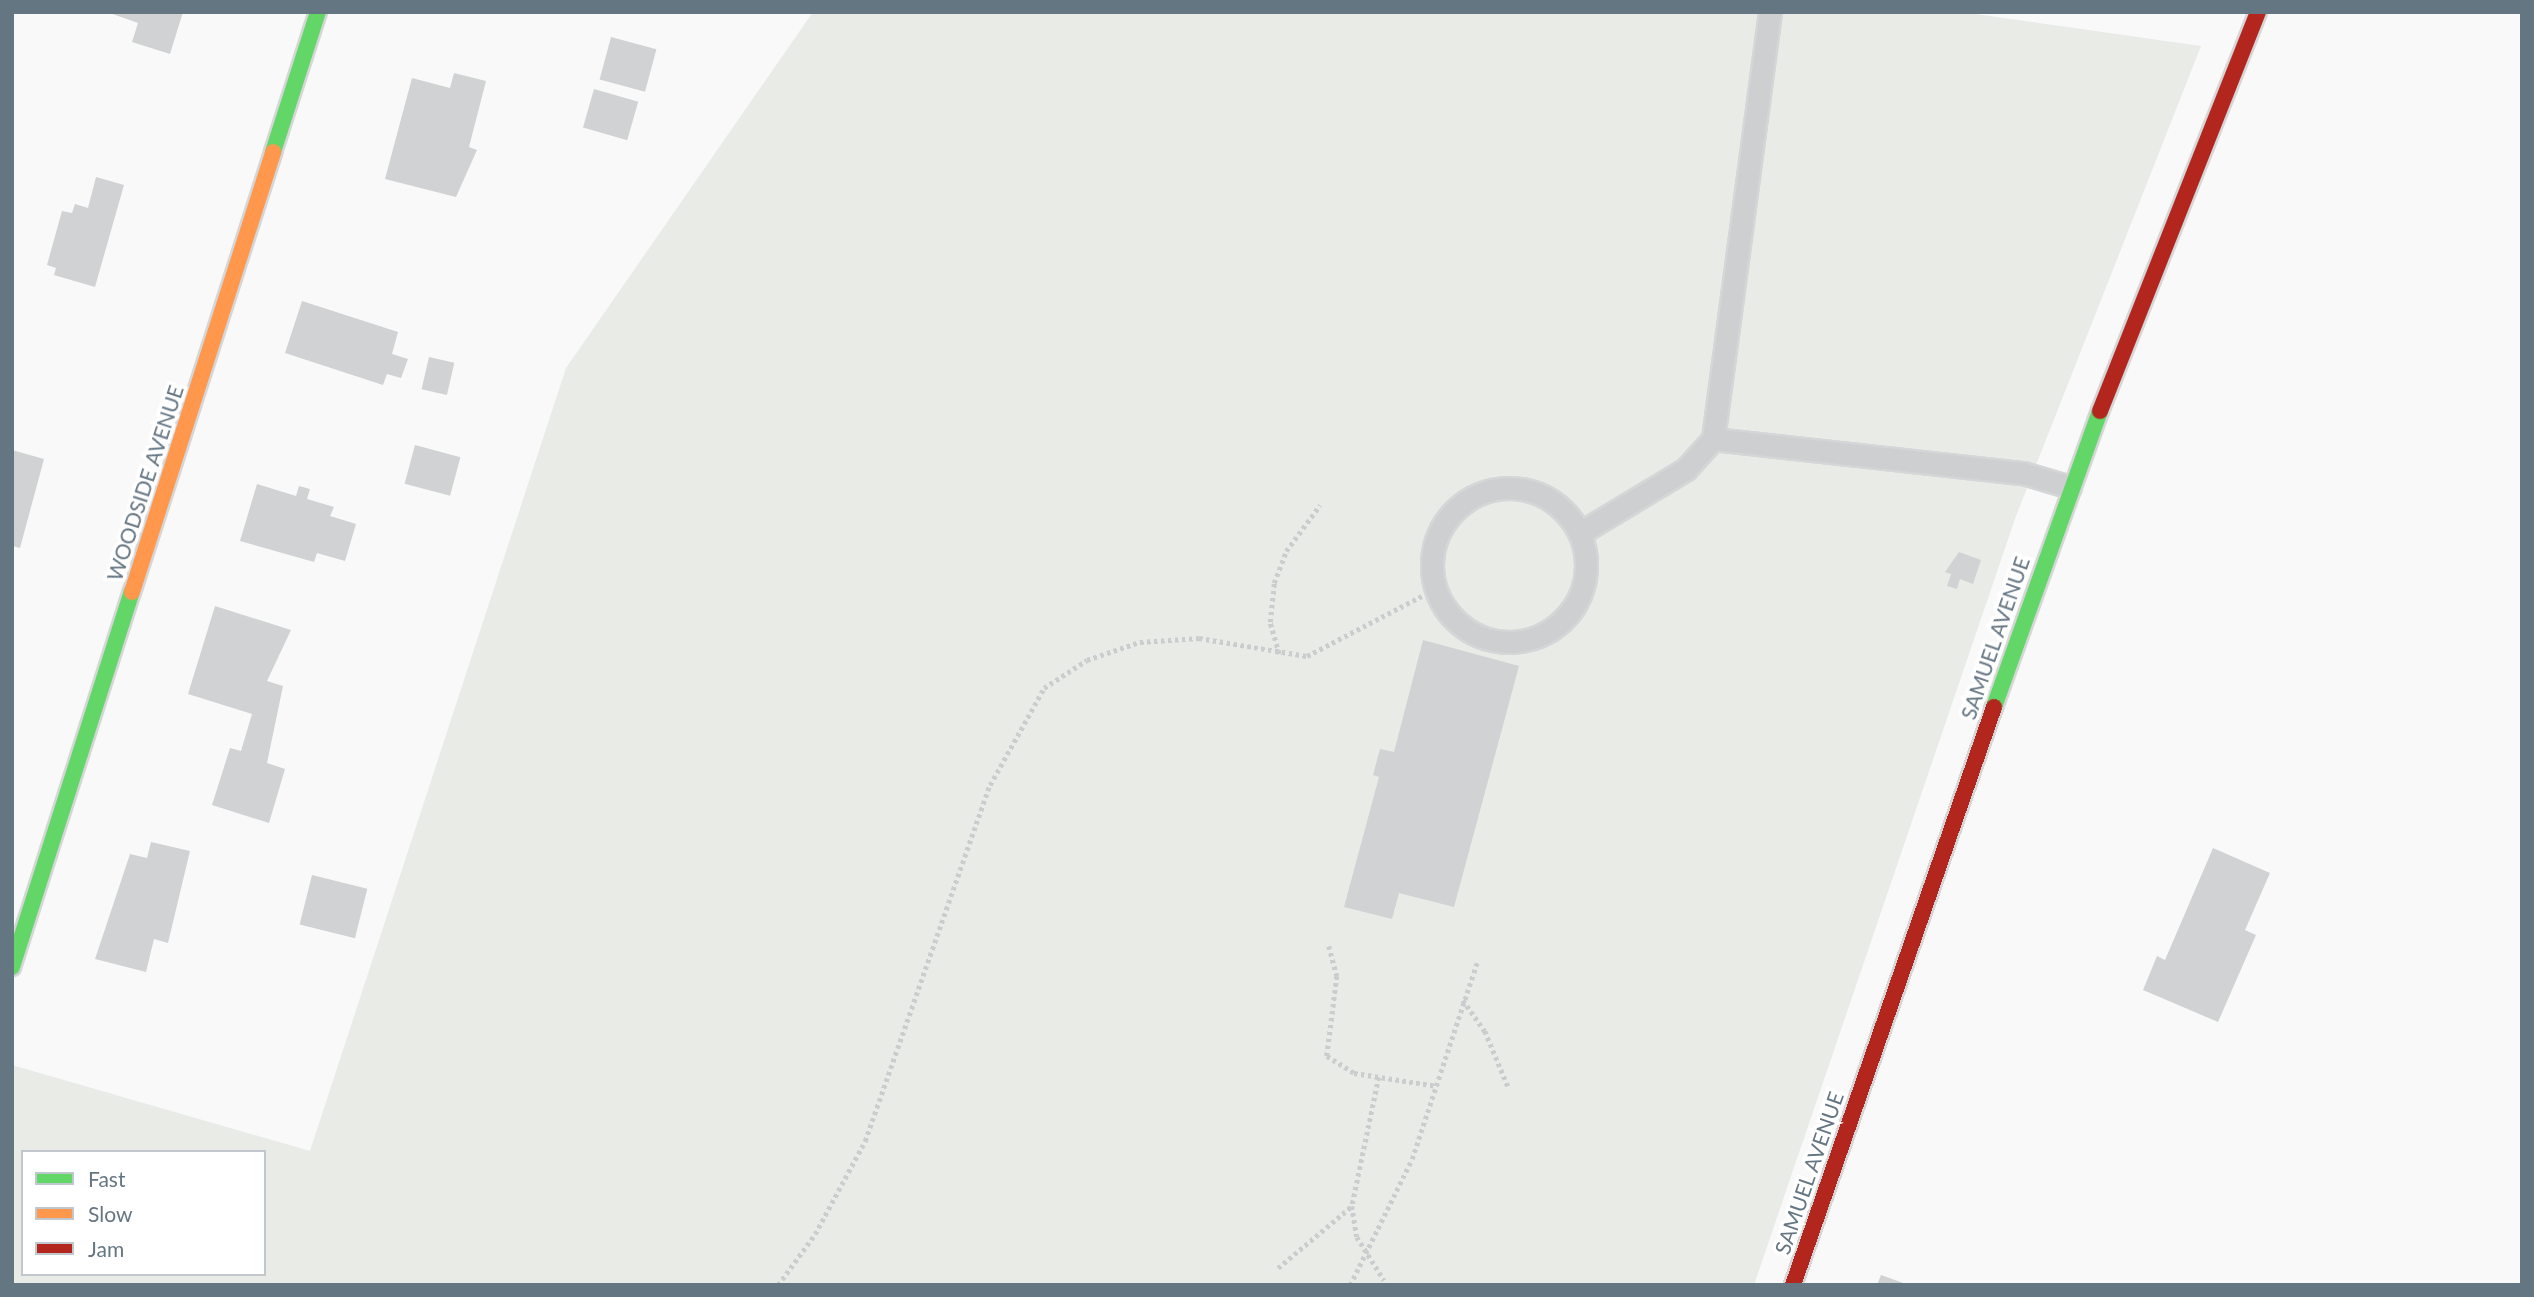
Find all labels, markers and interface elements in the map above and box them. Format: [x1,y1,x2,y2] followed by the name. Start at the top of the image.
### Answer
[101,382,189,584] street label: WOODSIDE AVENUE
[1955,553,2035,723] street label: SAMUEL AVENUE
[1769,1088,1849,1258] street label: SAMUEL AVENUE
[21,1150,266,1276] legend
[88,1166,125,1191] text: Fast
[88,1201,132,1226] text: Slow
[88,1236,124,1261] text: Jam

